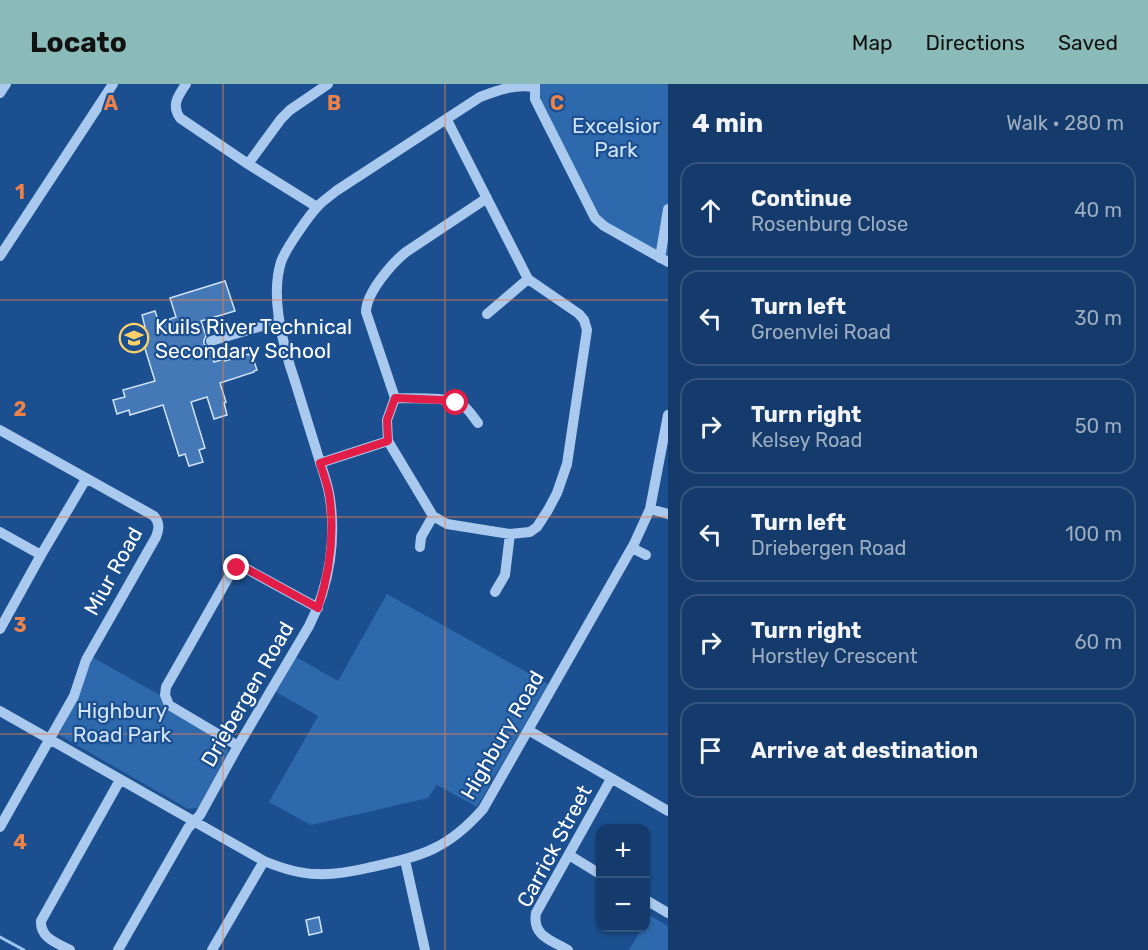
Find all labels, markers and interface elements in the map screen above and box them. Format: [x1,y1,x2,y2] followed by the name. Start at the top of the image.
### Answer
[30,26,127,59] text: Locato
[852,30,893,55] text: Map
[926,30,1025,55] text: Directions
[1058,30,1118,55] text: Saved
[104,91,119,115] text: A
[327,91,341,115] text: B
[550,91,564,115] text: C
[692,108,763,139] text: 4 min
[1006,111,1124,135] text: Walk · 280 m
[572,113,660,162] park label: Excelsior Park
[15,180,25,204] text: 1
[751,185,852,212] text: Continue
[694,194,727,227] icon: ahead
[1074,198,1122,222] text: 40 m
[751,212,908,236] text: Rosenburg Close
[751,293,846,320] text: Turn left
[694,302,727,335] icon: left
[1075,306,1122,330] text: 30 m
[155,314,352,363] place label: Kuils River Technical Secondary School
[751,320,891,344] text: Groenvlei Road
[118,322,150,354] school or university icon: Kuils River Technical Secondary School
[442,389,468,415] route start
[14,397,27,421] text: 2
[751,401,861,428] text: Turn right
[694,410,727,443] icon: right
[1075,414,1122,438] text: 50 m
[751,428,862,452] text: Kelsey Road
[751,509,846,536] text: Turn left
[694,518,727,551] icon: left
[1065,522,1122,546] text: 100 m
[79,523,147,619] street label: Miur Road
[751,536,906,560] text: Driebergen Road
[223,554,249,580] route end
[13,613,27,637] text: 3
[195,617,299,771] street label: Driebergen Road
[751,617,861,644] text: Turn right
[694,626,727,659] icon: right
[1075,630,1122,654] text: 60 m
[751,644,918,668] text: Horstley Crescent
[455,666,549,804] street label: Highbury Road
[73,698,171,747] park label: Highbury Road Park
[694,734,727,767] icon: arrive
[751,737,978,764] text: Arrive at destination
[511,781,597,911] street label: Carrick Street
[596,824,650,932] map controls
[596,824,650,878] button: +
[13,830,27,854] text: 4
[596,878,650,932] button: −

